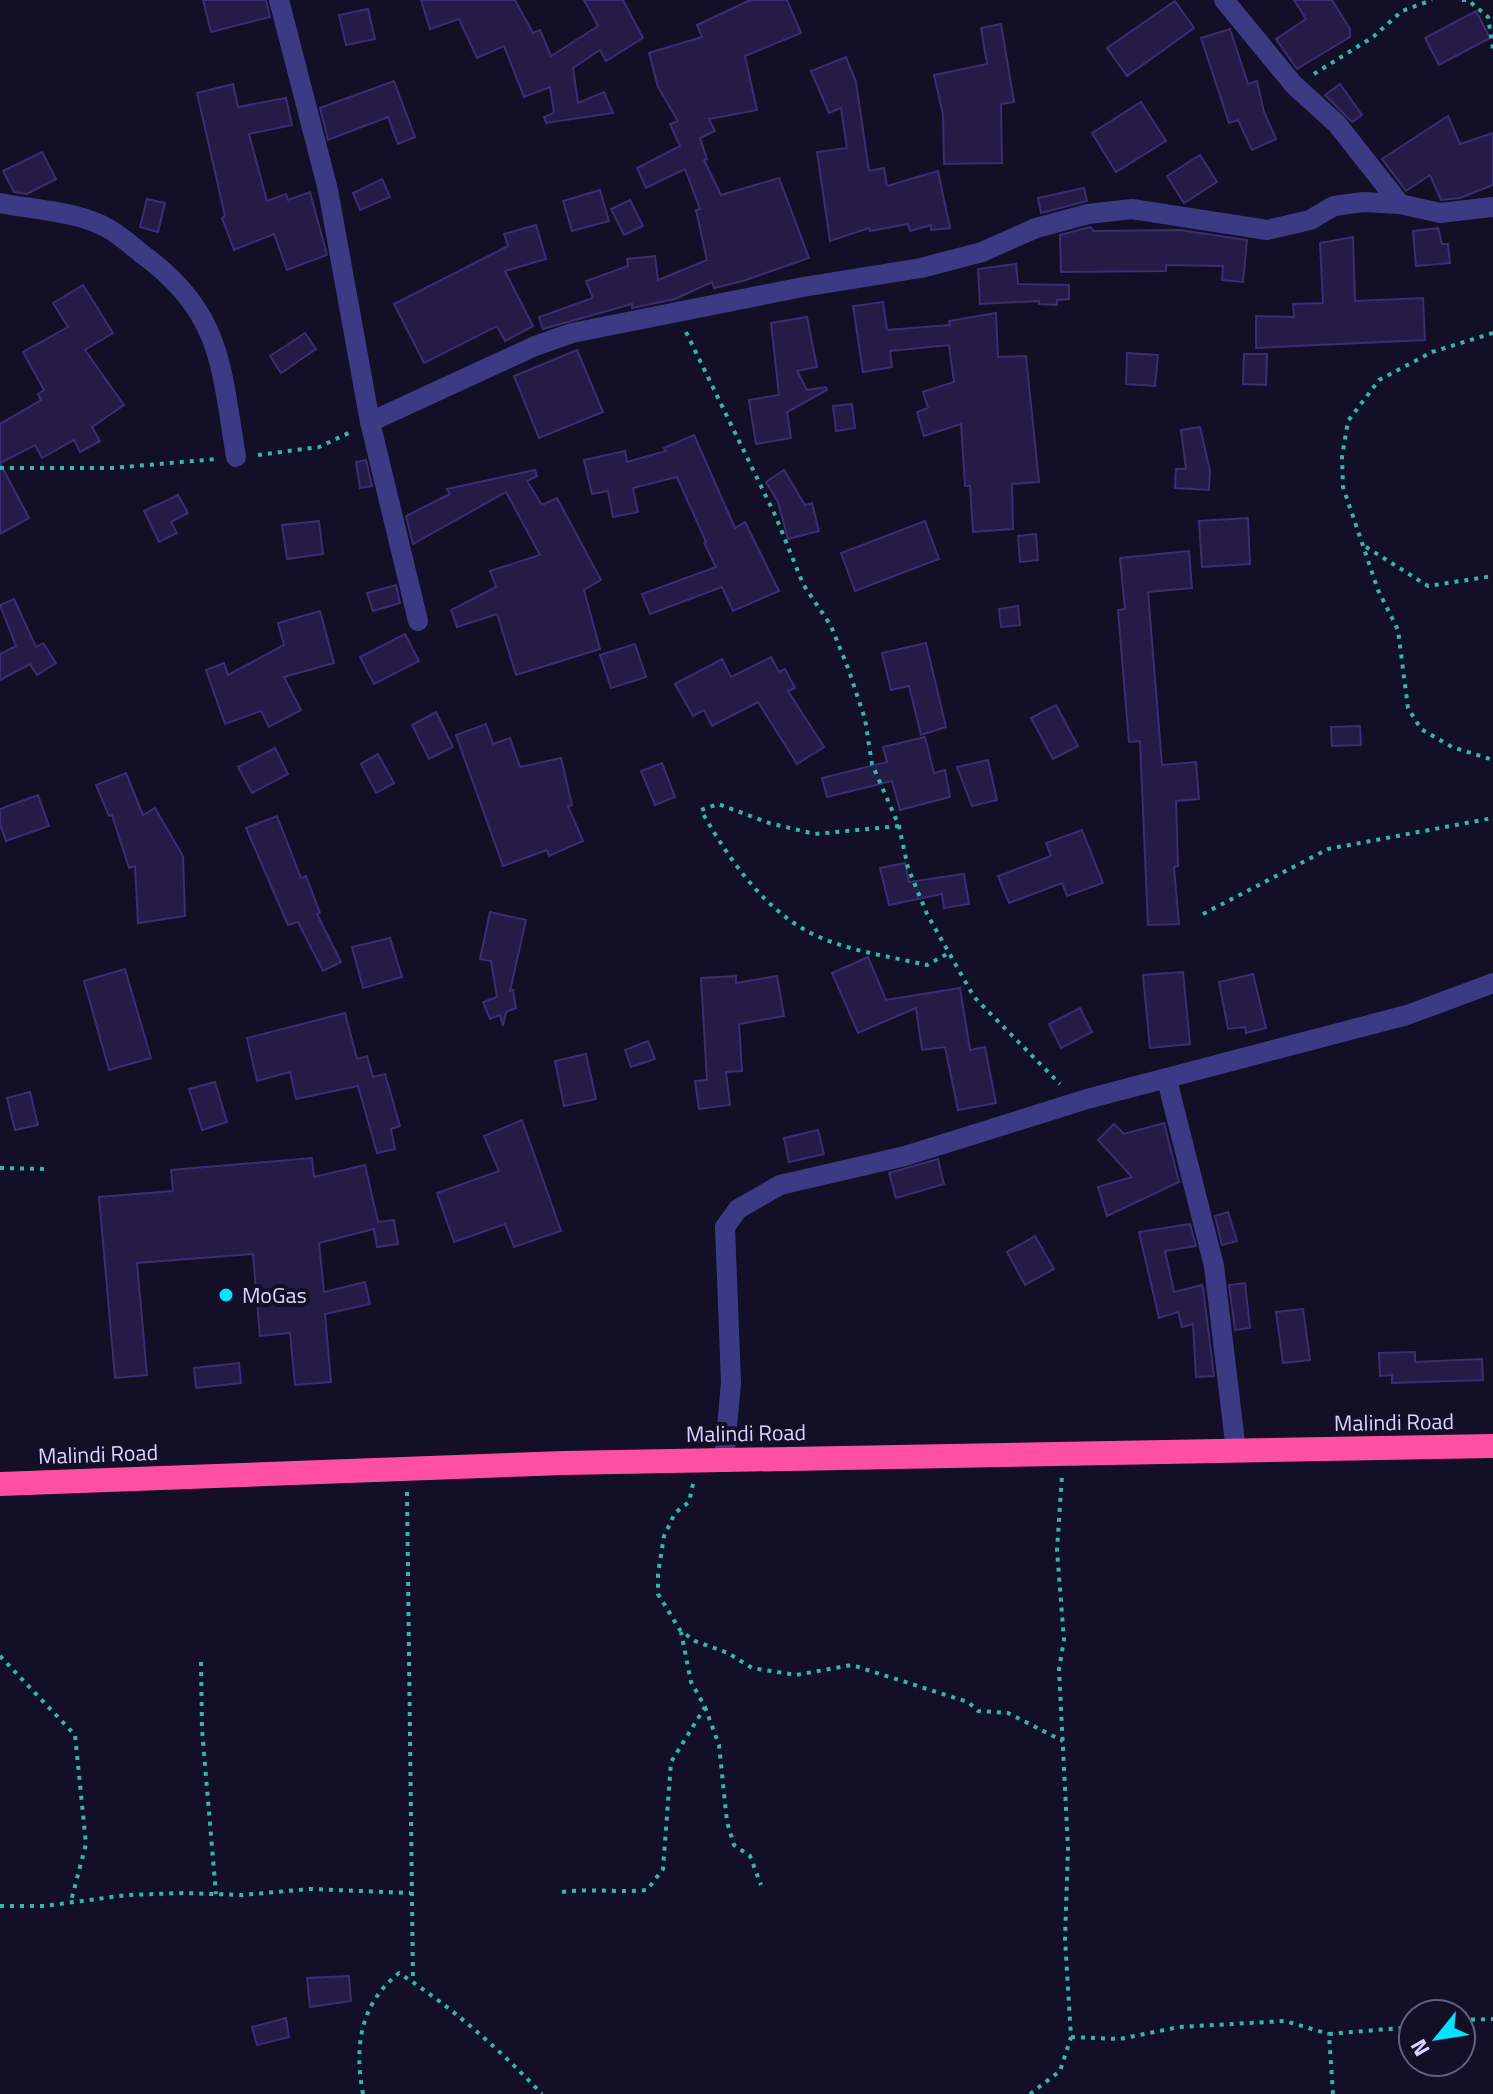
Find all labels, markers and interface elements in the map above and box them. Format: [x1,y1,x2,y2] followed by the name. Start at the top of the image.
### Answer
[242,1278,307,1312] place label: MoGas
[217,1286,235,1304] marker: MoGas
[1334,1404,1454,1440] street label: Malindi Road
[686,1415,806,1451] street label: Malindi Road
[37,1435,159,1473] street label: Malindi Road
[1397,1998,1477,2078] north arrow
[1401,2033,1438,2063] text: N

